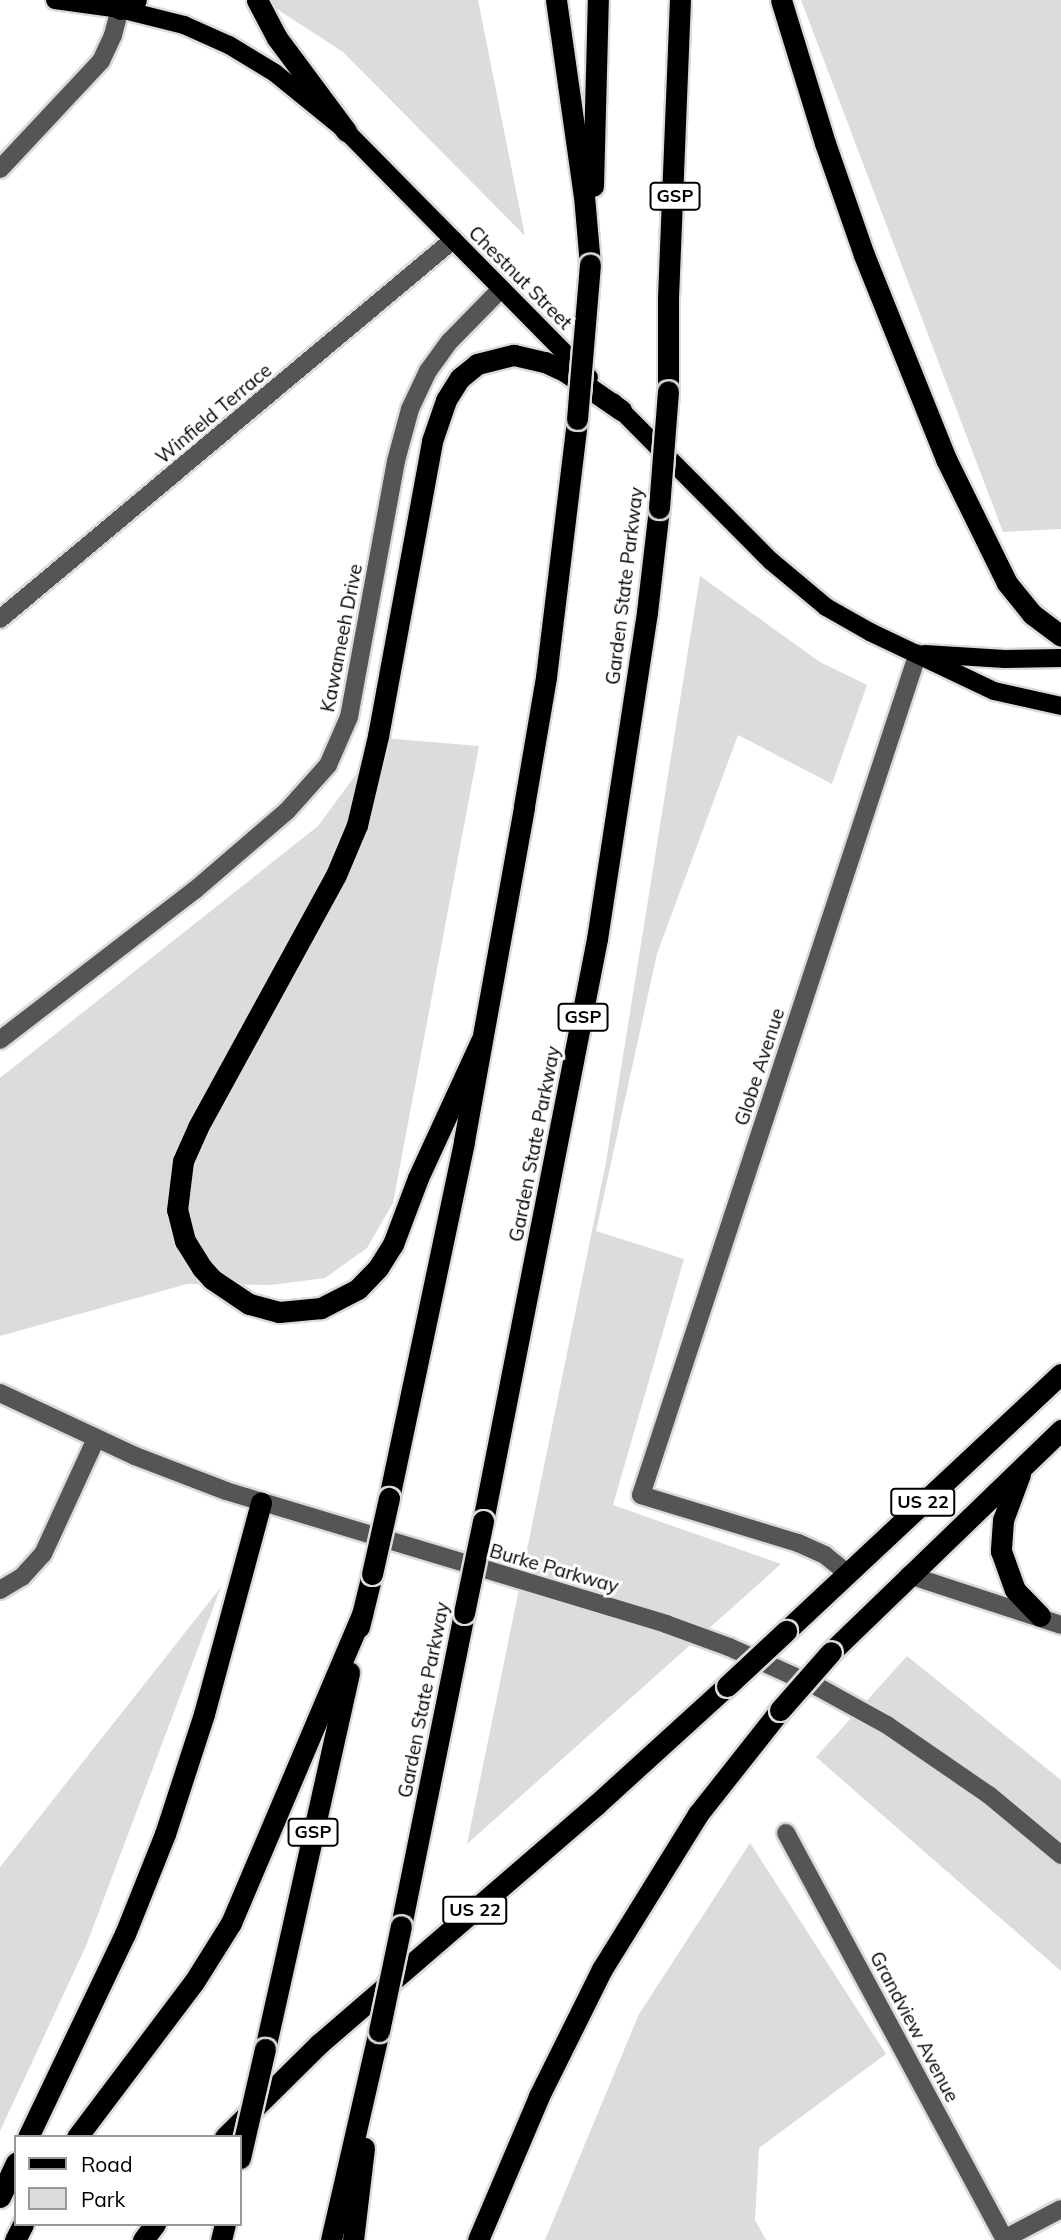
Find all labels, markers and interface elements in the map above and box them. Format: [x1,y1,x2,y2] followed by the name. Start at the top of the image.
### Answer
[649,182,701,210] road number: GSP
[464,222,576,334] street label: Chestnut Street
[152,359,276,469] street label: Winfield Terrace
[602,486,648,686] street label: Garden State Parkway
[316,562,368,714] street label: Kawameeh Drive
[557,1002,609,1032] road number: GSP
[730,1005,790,1129] street label: Globe Avenue
[505,1044,565,1244] street label: Garden State Parkway
[890,1488,956,1517] road number: US 22
[487,1540,621,1598] street label: Burke Parkway
[394,1600,454,1800] street label: Garden State Parkway
[287,1818,339,1846] road number: GSP
[442,1896,508,1924] road number: US 22
[865,1948,963,2106] street label: Grandview Avenue
[14,2135,242,2226] legend
[81,2151,132,2177] text: Road
[81,2186,125,2212] text: Park

